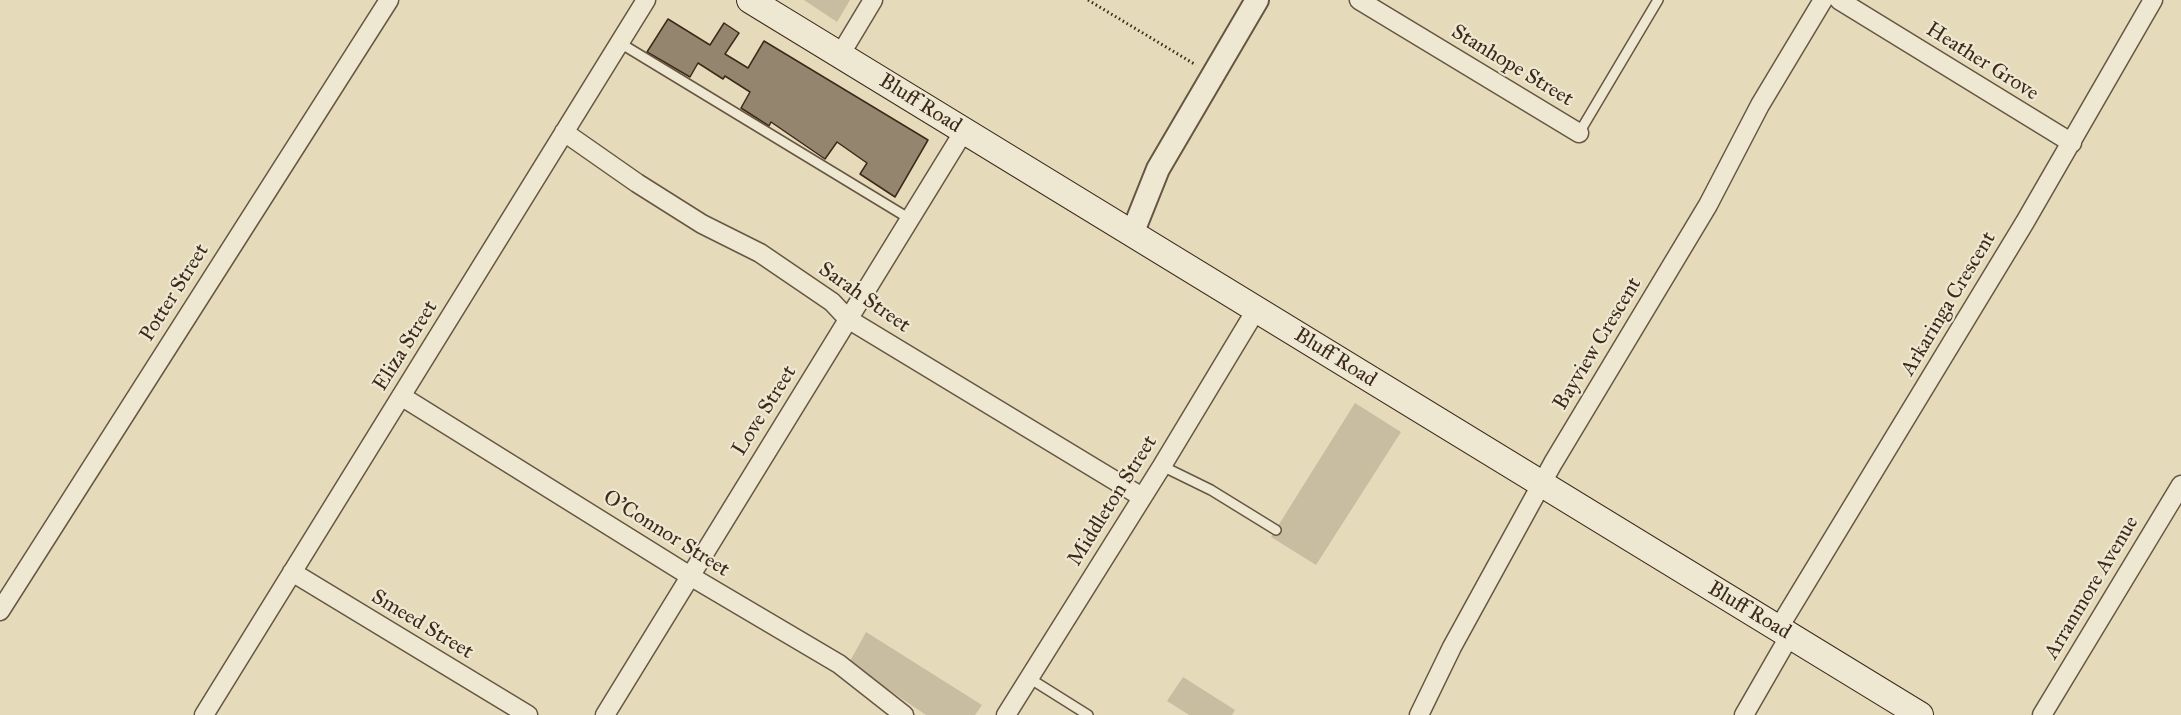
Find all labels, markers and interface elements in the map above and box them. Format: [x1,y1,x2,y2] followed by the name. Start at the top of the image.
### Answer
[1921,17,2043,107] street label: Heather Grove
[1446,20,1578,112] street label: Stanhope Street
[874,69,966,139] street label: Bluff Road
[1896,227,2002,381] street label: Arkaringa Crescent
[135,239,215,347] street label: Potter Street
[813,257,915,339] street label: Sarah Street
[1549,273,1647,415] street label: Bayview Crescent
[368,296,444,396] street label: Eliza Street
[1289,323,1381,393] street label: Bluff Road
[727,361,803,461] street label: Love Street
[1063,431,1163,571] street label: Middleton Street
[598,485,734,583] street label: O'Connor Street
[2039,512,2145,664] street label: Arranmore Avenue
[1703,576,1795,646] street label: Bluff Road
[366,585,478,665] street label: Smeed Street

